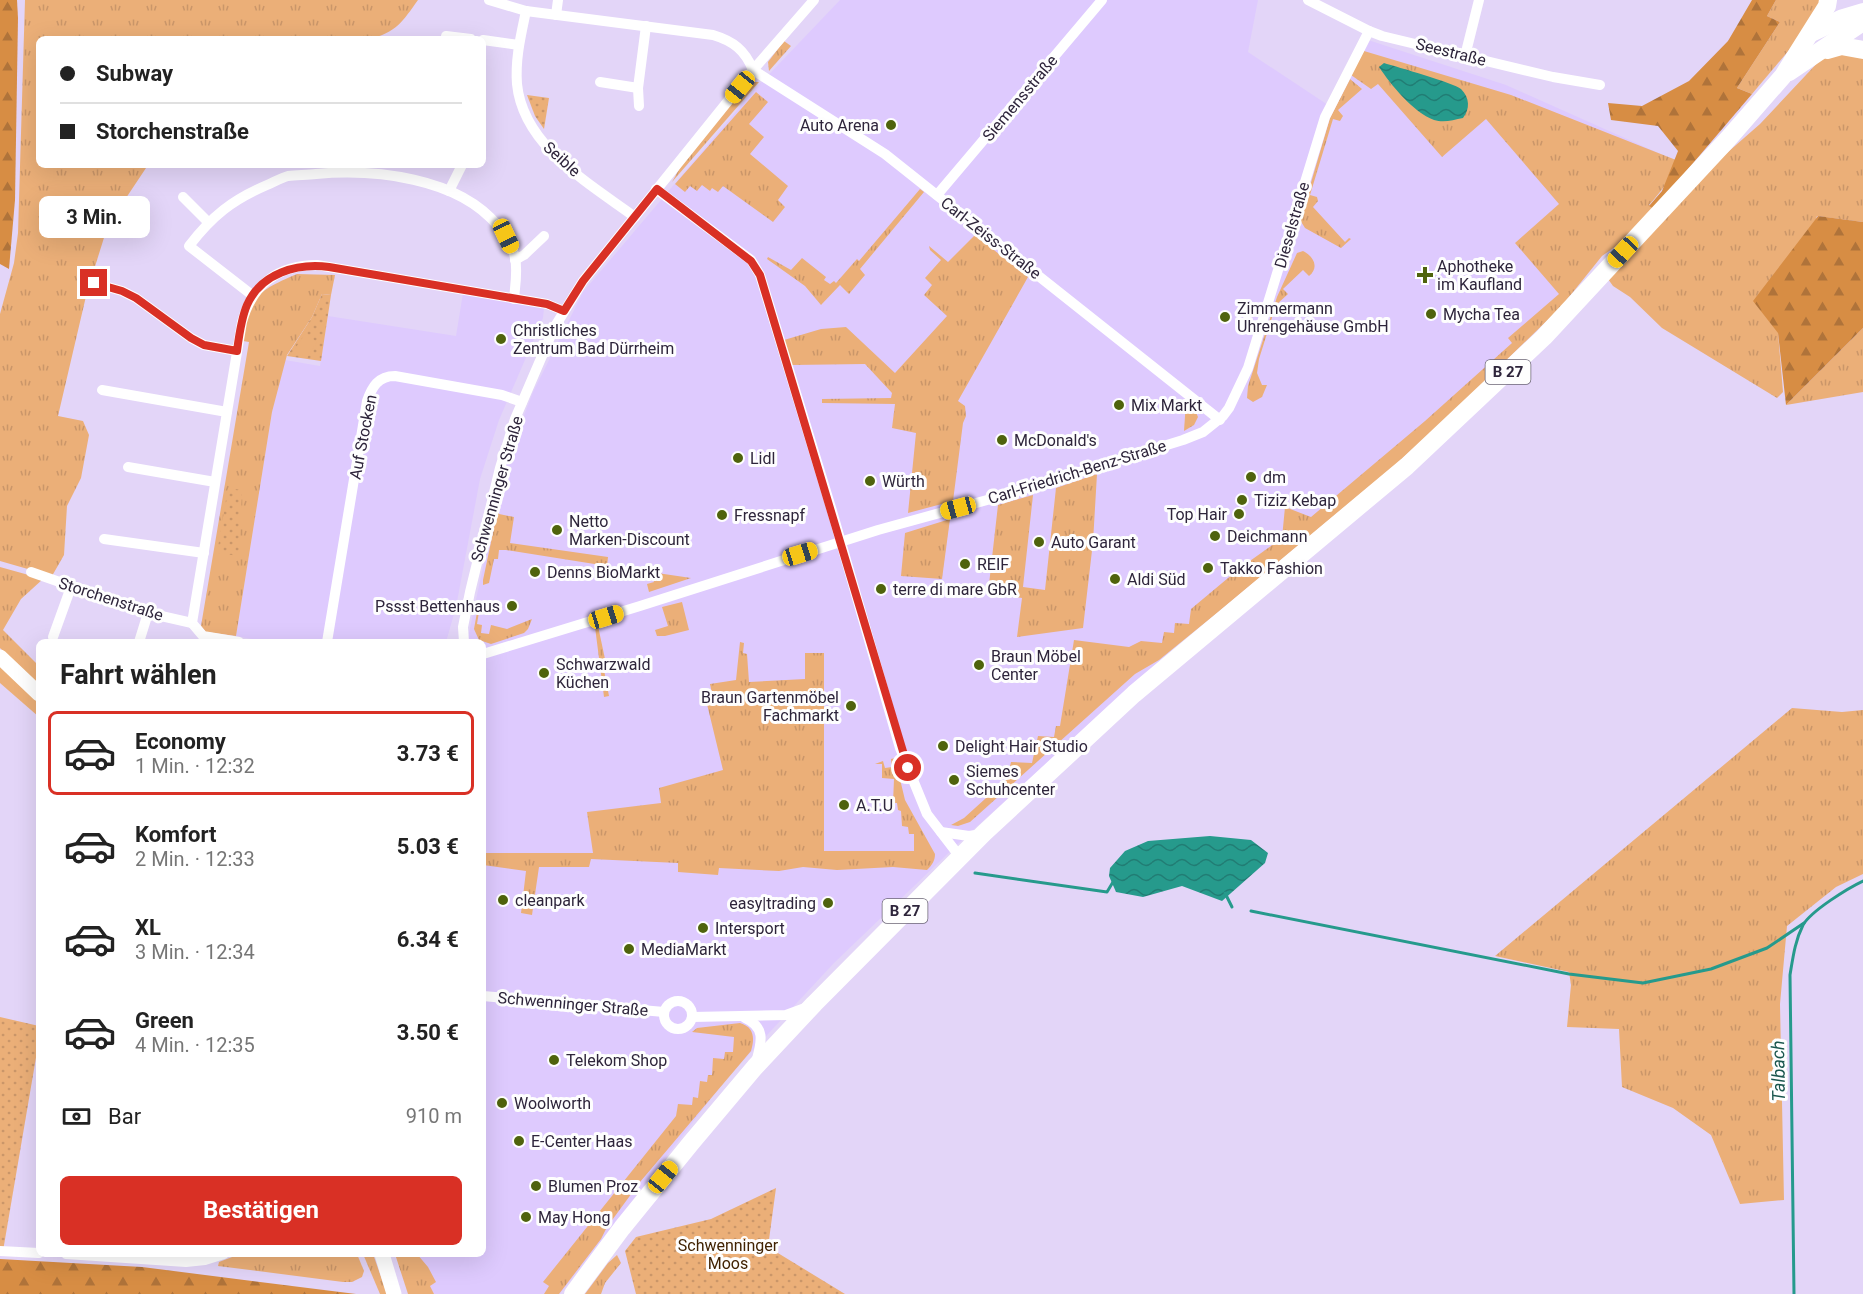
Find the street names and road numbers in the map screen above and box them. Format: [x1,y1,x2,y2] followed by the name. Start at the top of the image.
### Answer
[1414,34,1488,70] street label: Seestraße
[978,51,1062,145] street label: Siemensstraße
[540,137,584,181] street label: Seible
[1271,180,1313,270] street label: Dieselstraße
[937,193,1045,283] street label: Carl-Zeiss-Straße
[1486,360,1530,384] road number: B 27
[345,393,381,481] street label: Auf Stocken
[467,414,527,564] street label: Schwenninger Straße
[986,436,1168,508] street label: Carl-Friedrich-Benz-Straße
[56,573,166,625] street label: Storchenstraße
[882,899,928,923] road number: B 27
[497,988,649,1020] street label: Schwenninger Straße

